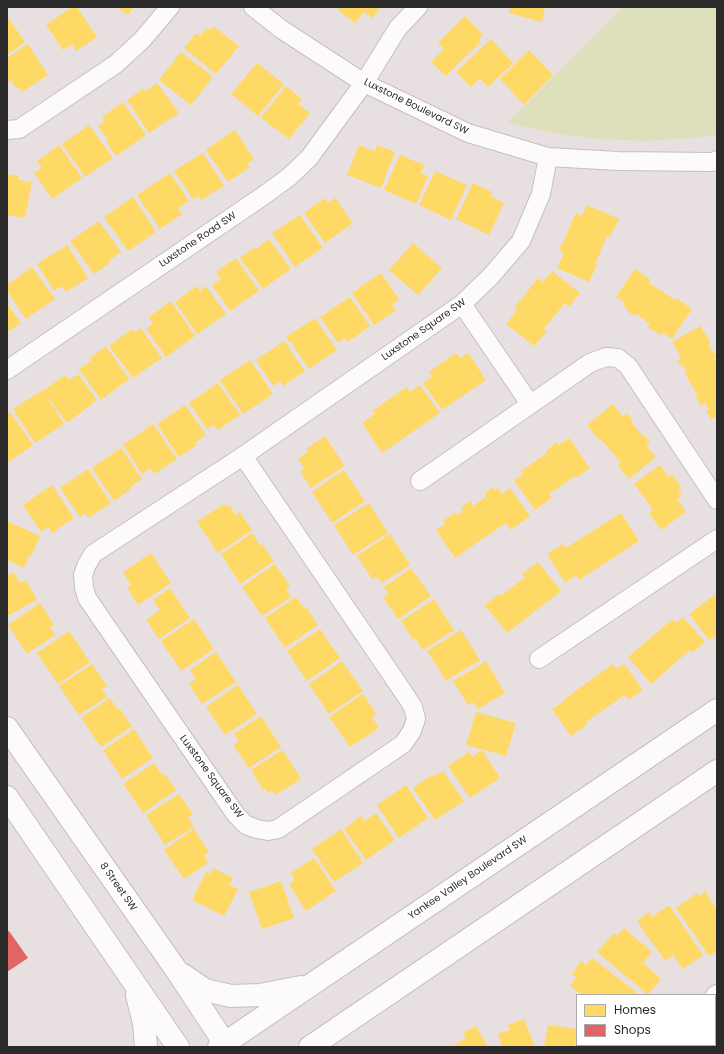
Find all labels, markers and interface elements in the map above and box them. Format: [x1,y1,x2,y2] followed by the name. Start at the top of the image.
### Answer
[362,76,470,138] street label: Luxstone Boulevard SW
[157,210,239,270] street label: Luxstone Road SW
[380,296,468,364] street label: Luxstone Square SW
[177,733,245,821] street label: Luxstone Square SW
[406,834,530,922] street label: Yankee Valley Boulevard SW
[97,860,139,914] street label: 8 Street SW
[576,994,716,1046] legend
[614,1001,656,1018] text: Homes
[614,1021,651,1038] text: Shops

